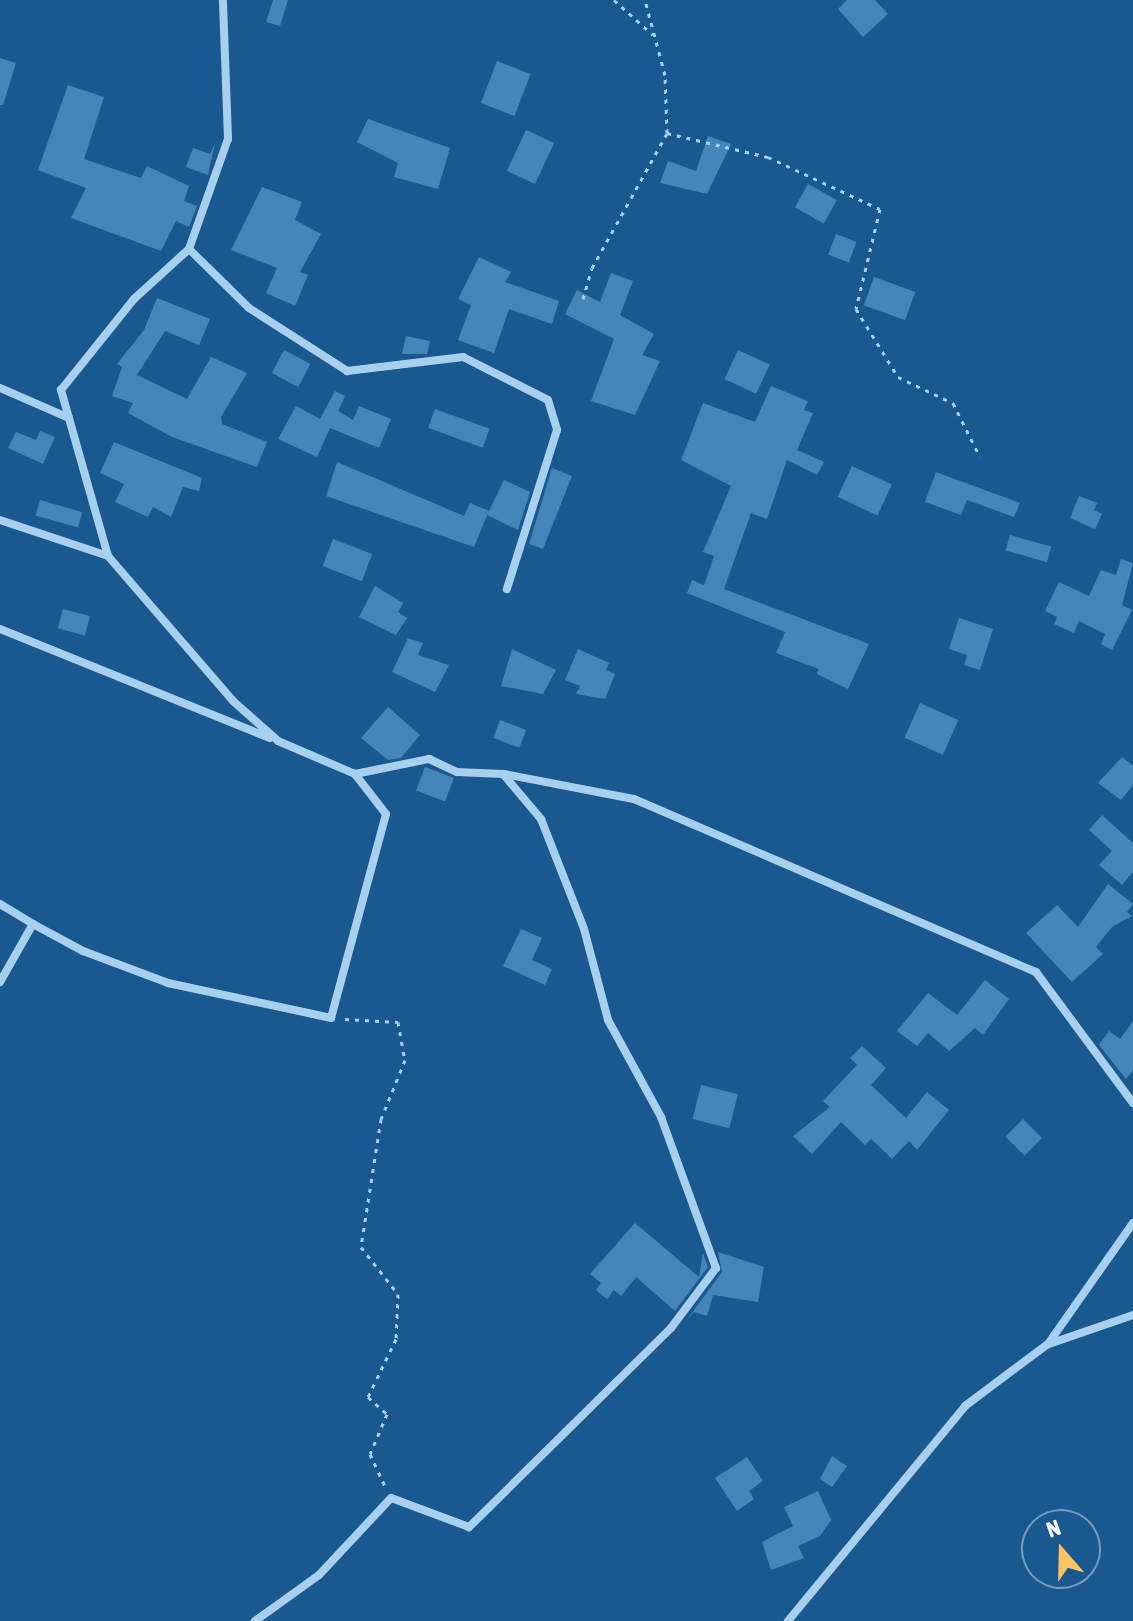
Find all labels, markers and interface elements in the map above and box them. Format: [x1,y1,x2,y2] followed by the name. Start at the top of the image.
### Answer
[1021,1509,1101,1589] north arrow
[1043,1514,1064,1543] text: N

